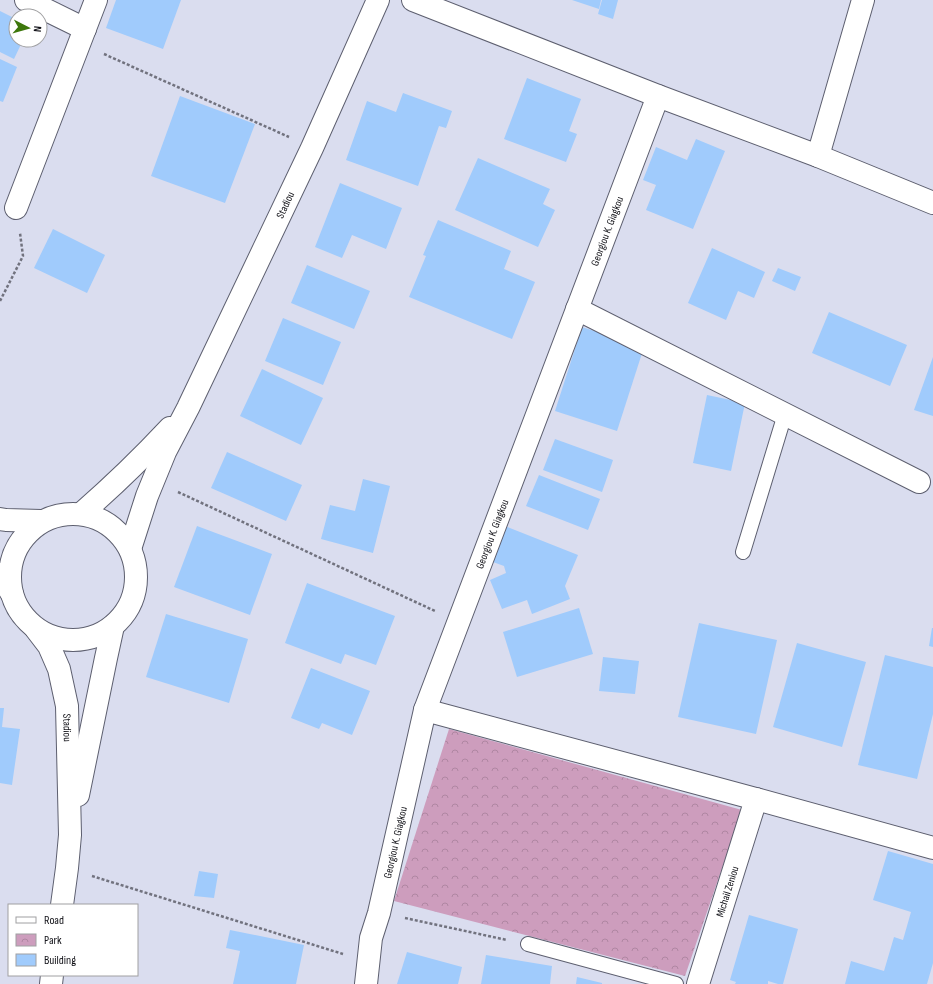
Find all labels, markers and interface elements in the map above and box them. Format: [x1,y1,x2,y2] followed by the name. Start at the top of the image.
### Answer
[8,8,48,48] north arrow
[31,25,44,33] text: N
[273,189,297,220] street label: Stadiou
[588,194,626,268] street label: Georgiou K. Giagkou
[473,497,511,571] street label: Georgiou K. Giagkou
[60,713,74,742] street label: Stadiou
[381,805,410,880] street label: Georgiou K. Giagkou
[713,864,742,919] street label: Michail Zeniou
[8,904,138,976] legend
[44,913,64,928] text: Road
[44,933,62,948] text: Park
[44,953,76,968] text: Building

